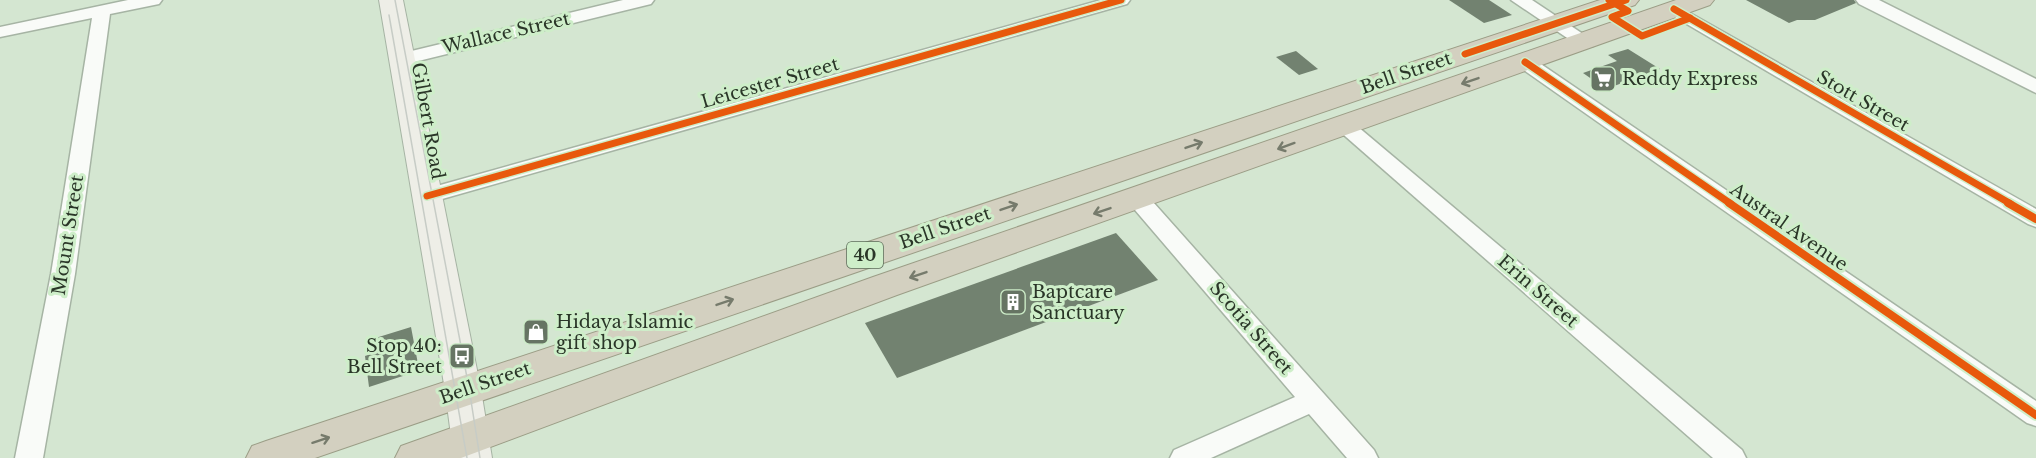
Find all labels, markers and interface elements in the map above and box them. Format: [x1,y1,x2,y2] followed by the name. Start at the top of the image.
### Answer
[439,8,572,59] street label: Wallace Street
[1357,47,1455,99] street label: Bell Street
[699,53,842,113] street label: Leicester Street
[407,61,449,181] street label: Gilbert Road
[1588,64,1618,94] supermarket icon: Reddy Express
[1813,66,1913,136] street label: Stott Street
[1622,68,1758,90] place label: Reddy Express
[1461,77,1480,88] one-way arrow
[1184,138,1203,149] one-way arrow
[1277,141,1295,152] one-way arrow
[48,173,88,297] street label: Mount Street
[1725,178,1852,276] street label: Austral Avenue
[999,200,1018,211] one-way arrow
[896,202,994,254] street label: Bell Street
[1093,206,1112,217] one-way arrow
[847,242,883,268] road number: 40
[1493,250,1583,332] street label: Erin Street
[909,270,928,281] one-way arrow
[1205,277,1297,379] street label: Scotia Street
[1032,281,1125,324] place label: Baptcare Sanctuary
[998,287,1028,317] building icon: Baptcare Sanctuary
[715,296,734,307] one-way arrow
[556,311,694,354] place label: Hidaya Islamic gift shop
[521,317,551,347] shop icon: Hidaya Islamic gift shop
[347,335,442,378] place label: Stop 40: Bell Street
[447,341,477,371] bus stop icon: Stop 40: Bell Street
[436,357,534,409] street label: Bell Street
[311,433,330,444] one-way arrow

